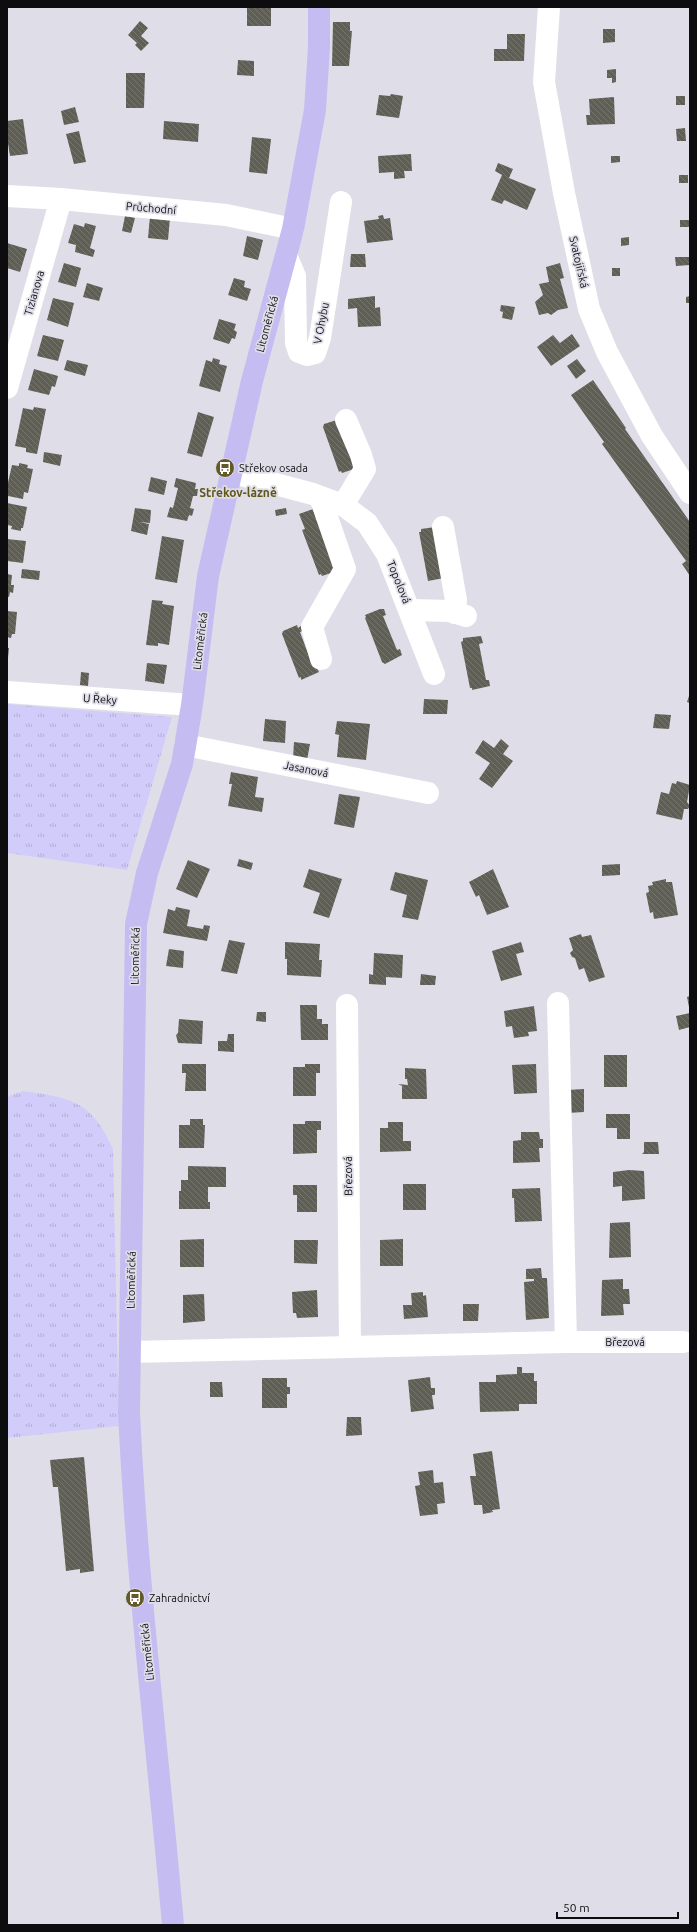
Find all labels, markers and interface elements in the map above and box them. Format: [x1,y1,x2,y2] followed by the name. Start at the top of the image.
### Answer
[125,200,177,216] street label: Průchodní
[567,235,591,289] street label: Svatojiřská
[22,269,46,317] street label: Tizianova
[254,295,280,353] street label: Litoměřická
[311,301,331,345] street label: V Ohybu
[214,457,236,479] bus stop icon: Střekov osada
[239,462,308,474] place label: Střekov osada
[199,486,277,499] district label: Střekov-lázně
[385,559,413,605] street label: Topolová
[191,612,209,670] street label: Litoměřická
[83,691,118,706] street label: U Řeky
[283,759,329,779] street label: Jasanová
[128,927,142,985] street label: Litoměřická
[342,1156,354,1196] street label: Březová
[124,1251,138,1309] street label: Litoměřická
[605,1336,645,1348] street label: Březová
[124,1587,146,1609] bus stop icon: Zahradnictví
[149,1592,210,1604] place label: Zahradnictví
[138,1623,156,1681] street label: Litoměřická
[557,1894,678,1920] scale bar
[563,1901,590,1914] text: 50 m

